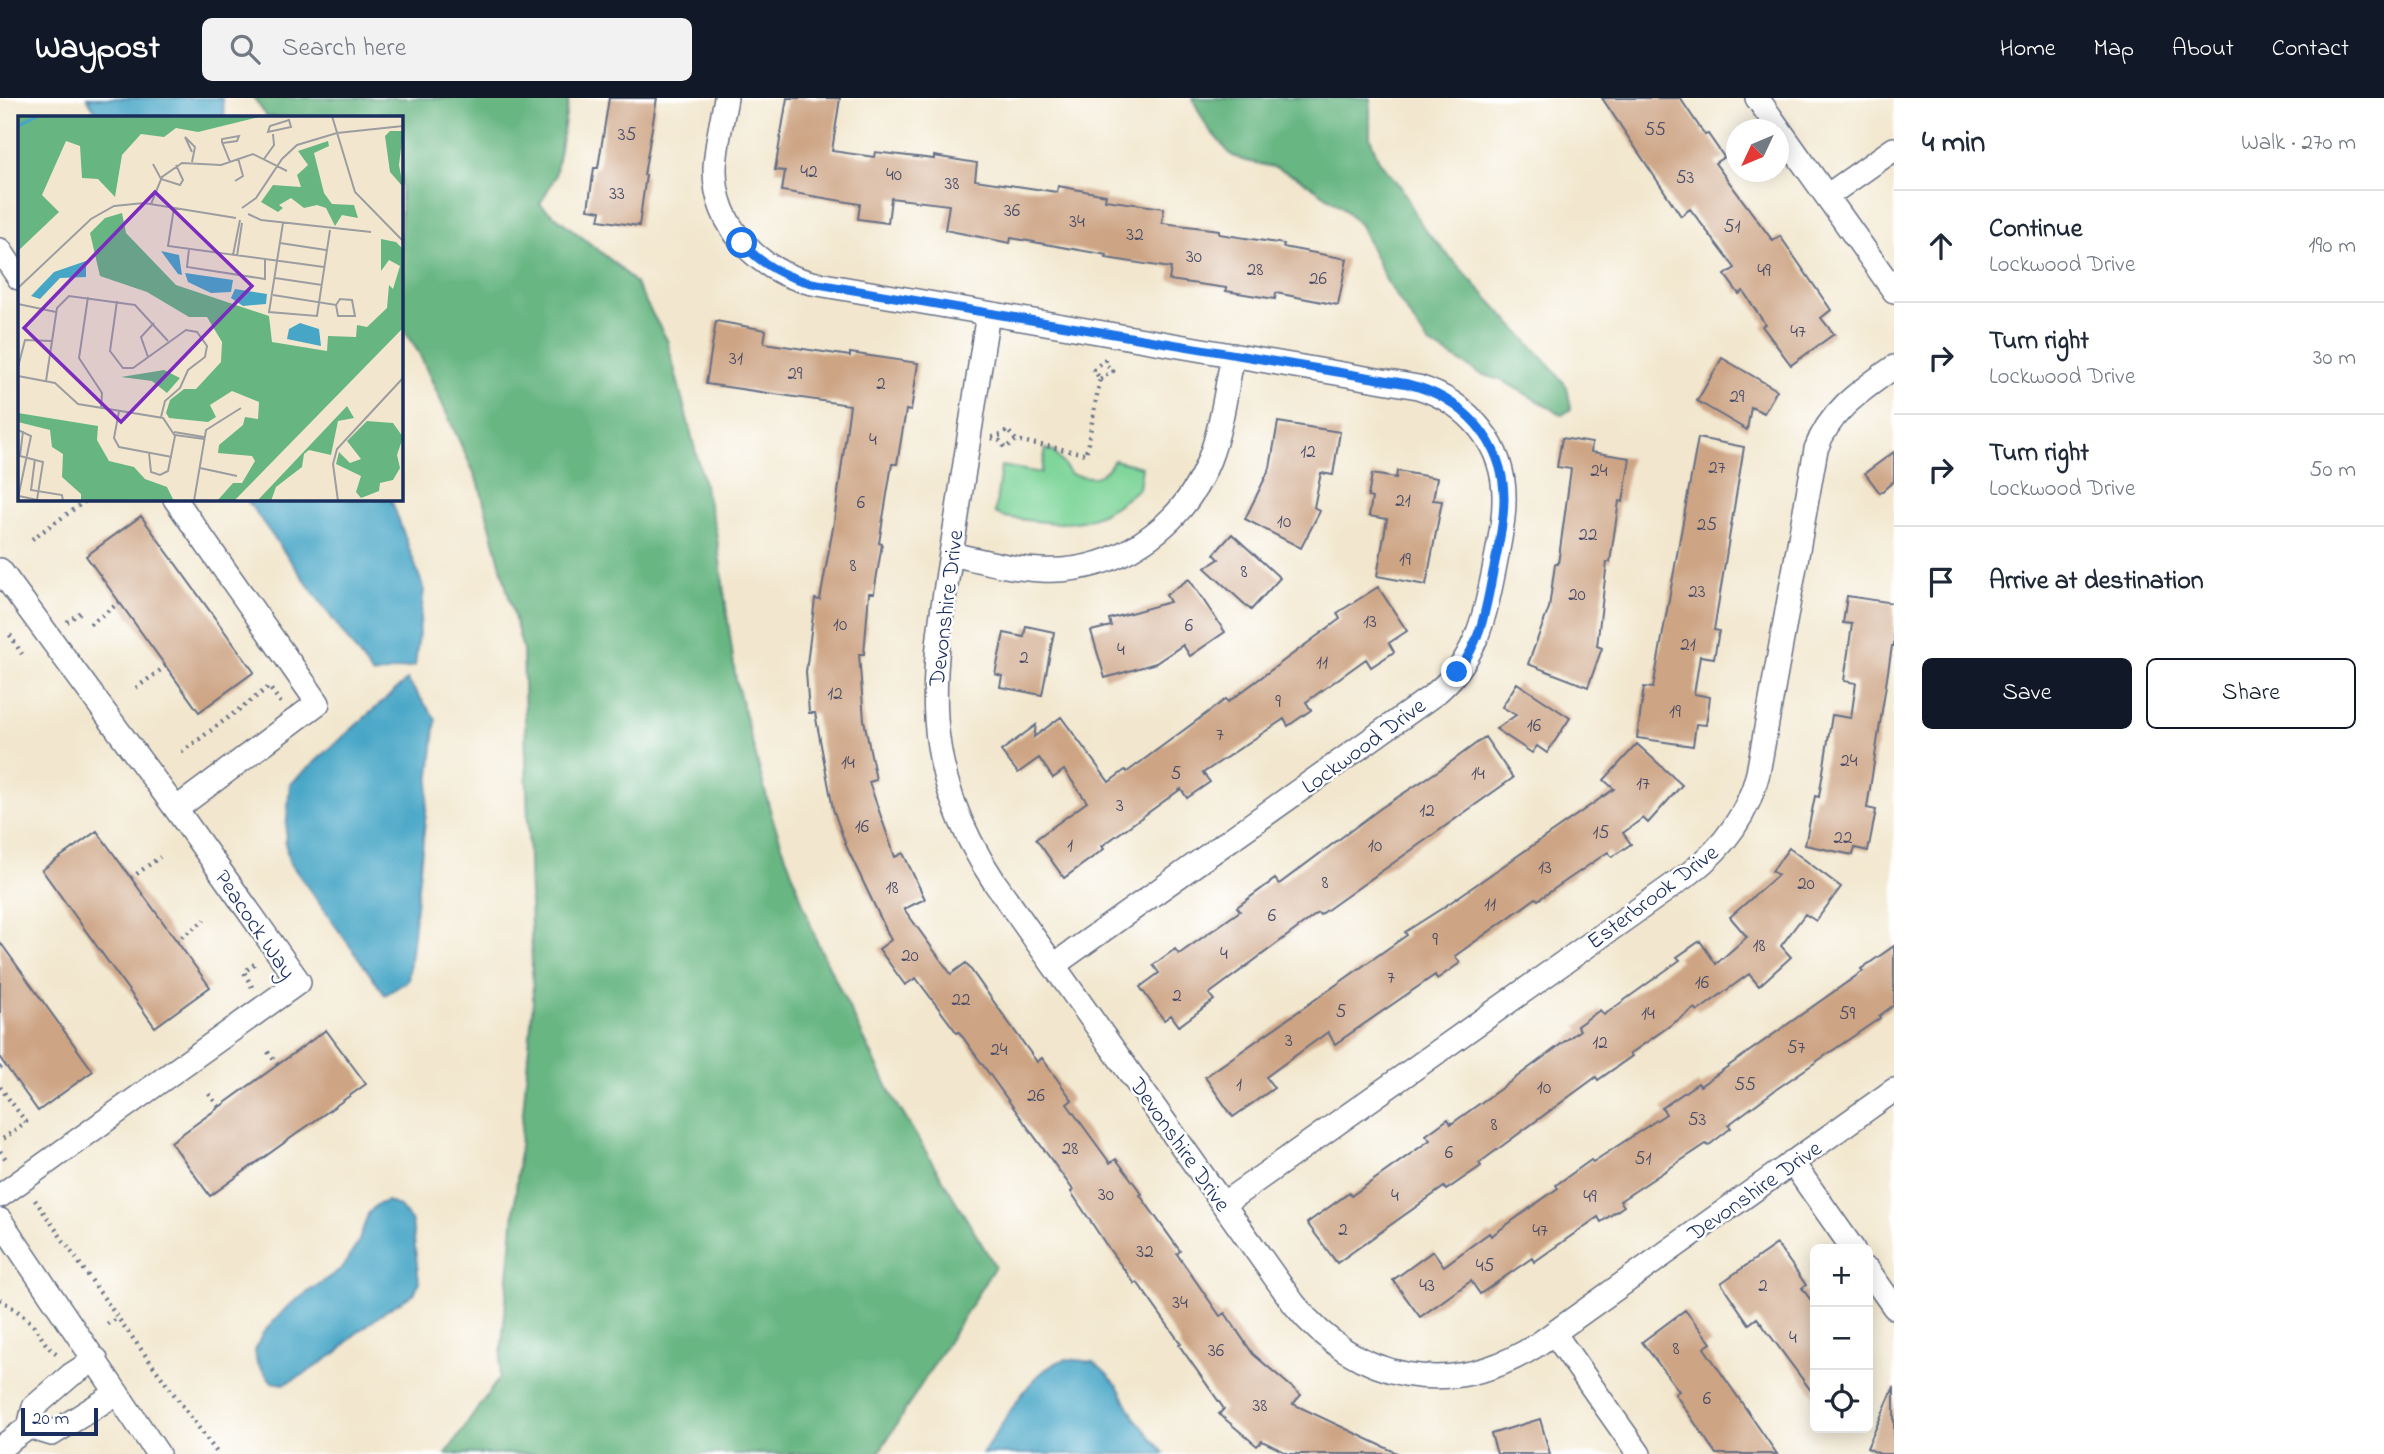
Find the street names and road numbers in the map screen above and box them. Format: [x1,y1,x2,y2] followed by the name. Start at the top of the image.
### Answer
[921,528,974,689] street label: Devonshire Drive
[1296,690,1434,803] street label: Lockwood Drive
[1581,837,1727,958] street label: Esterbrook Drive
[203,864,303,988] street label: Peacock Way
[1120,1071,1238,1220] street label: Devonshire Drive
[1681,1133,1830,1251] street label: Devonshire Drive

